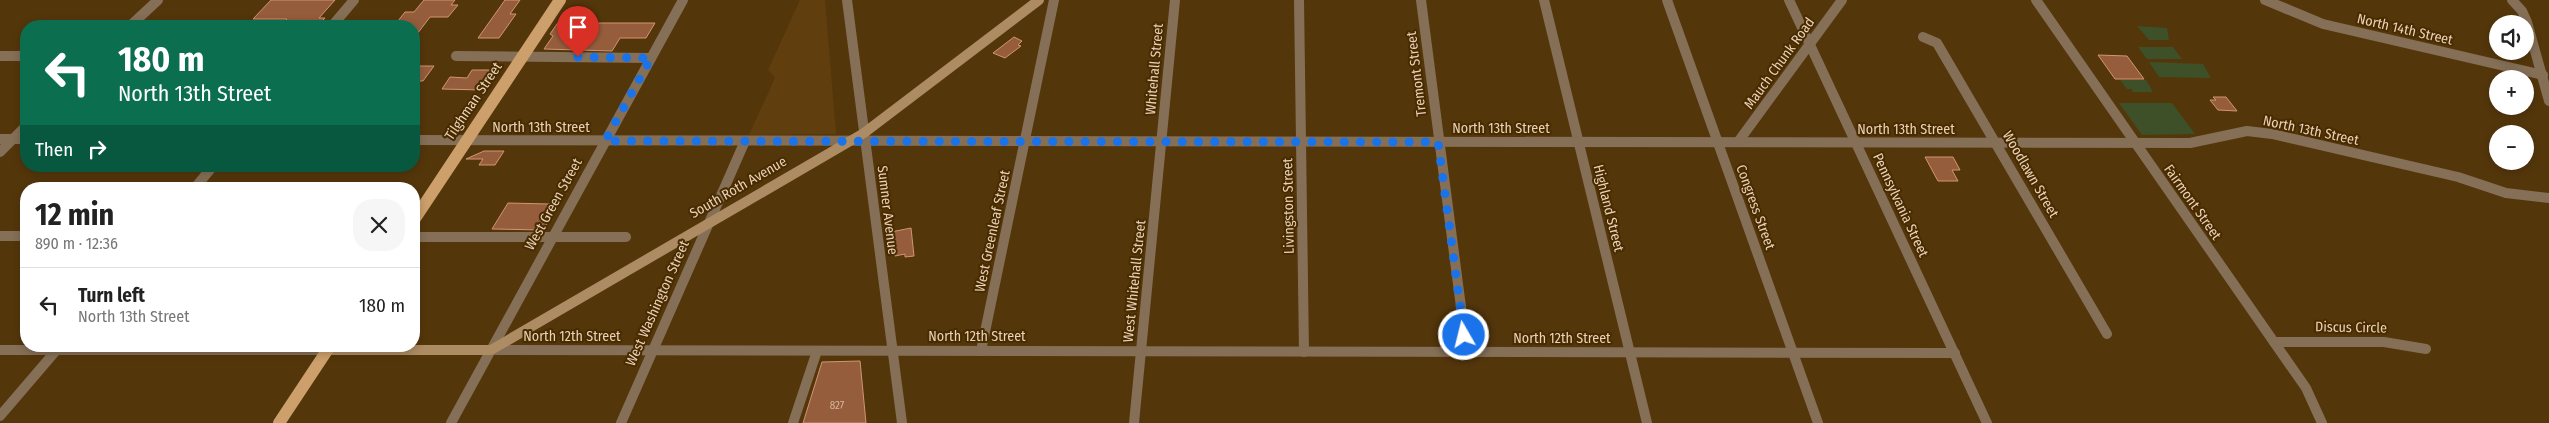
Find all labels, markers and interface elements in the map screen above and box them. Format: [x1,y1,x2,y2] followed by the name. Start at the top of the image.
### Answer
[557,6,599,57] pin
[2355,10,2455,49] street label: North 14th Street
[564,13,592,41] icon: arrive
[1741,14,1818,112] street label: Mauch Chunk Road
[2489,15,2534,170] map controls
[2489,15,2534,60] button: sound
[1142,22,1167,116] street label: Whitehall Street
[1403,30,1430,117] street label: Tremont Street
[118,38,204,80] text: 180 m
[35,40,100,105] icon: left
[441,59,506,144] street label: Tilghman Street
[2489,70,2534,115] button: +
[118,80,271,107] text: North 13th Street
[2261,112,2361,149] street label: North 13th Street
[492,119,590,136] street label: North 13th Street
[1452,120,1550,137] street label: North 13th Street
[1857,121,1955,138] street label: North 13th Street
[2489,125,2534,170] button: −
[1999,128,2062,221] street label: Woodlawn Street
[83,135,111,163] icon: right
[35,138,73,161] text: Then
[1869,151,1932,260] street label: Pennsylvania Street
[687,153,790,222] street label: South Roth Avenue
[521,155,586,253] street label: West Green Street
[1279,157,1298,254] street label: Livingston Street
[2160,161,2225,244] street label: Fairmont Street
[1732,162,1779,252] street label: Congress Street
[1589,163,1628,254] street label: Highland Street
[874,165,901,256] street label: Sumner Avenue
[971,168,1014,294] street label: West Greenleaf Street
[35,197,114,233] text: 12 min
[353,199,405,251] button: close
[1120,219,1149,343] street label: West Whitehall Street
[35,234,118,253] text: 890 m · 12:36
[622,237,693,369] street label: West Washington Street
[78,284,145,307] text: Turn left
[35,291,63,319] icon: left
[359,294,405,317] text: 180 m
[78,307,189,326] text: North 13th Street
[1437,308,1489,360] position arrow
[2315,318,2387,337] street label: Discus Circle
[523,328,621,345] street label: North 12th Street
[928,328,1026,345] street label: North 12th Street
[1513,330,1611,347] street label: North 12th Street
[830,399,845,412] house number: 827

